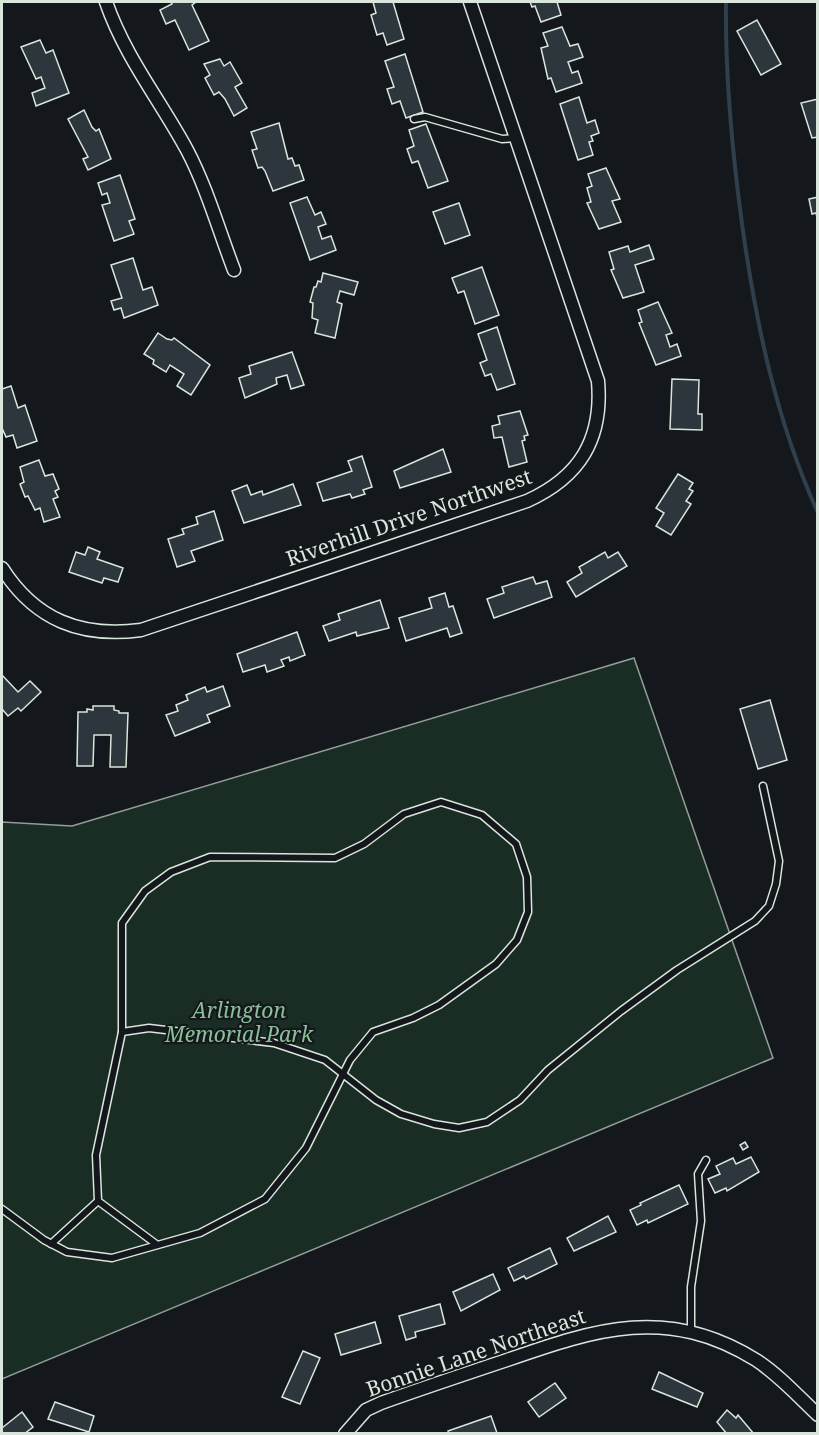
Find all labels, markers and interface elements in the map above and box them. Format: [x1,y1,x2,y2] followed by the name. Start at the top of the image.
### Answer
[282,462,535,572] street label: Riverhill Drive Northwest
[164,996,314,1048] park label: Arlington Memorial Park
[362,1301,589,1403] street label: Bonnie Lane Northeast

